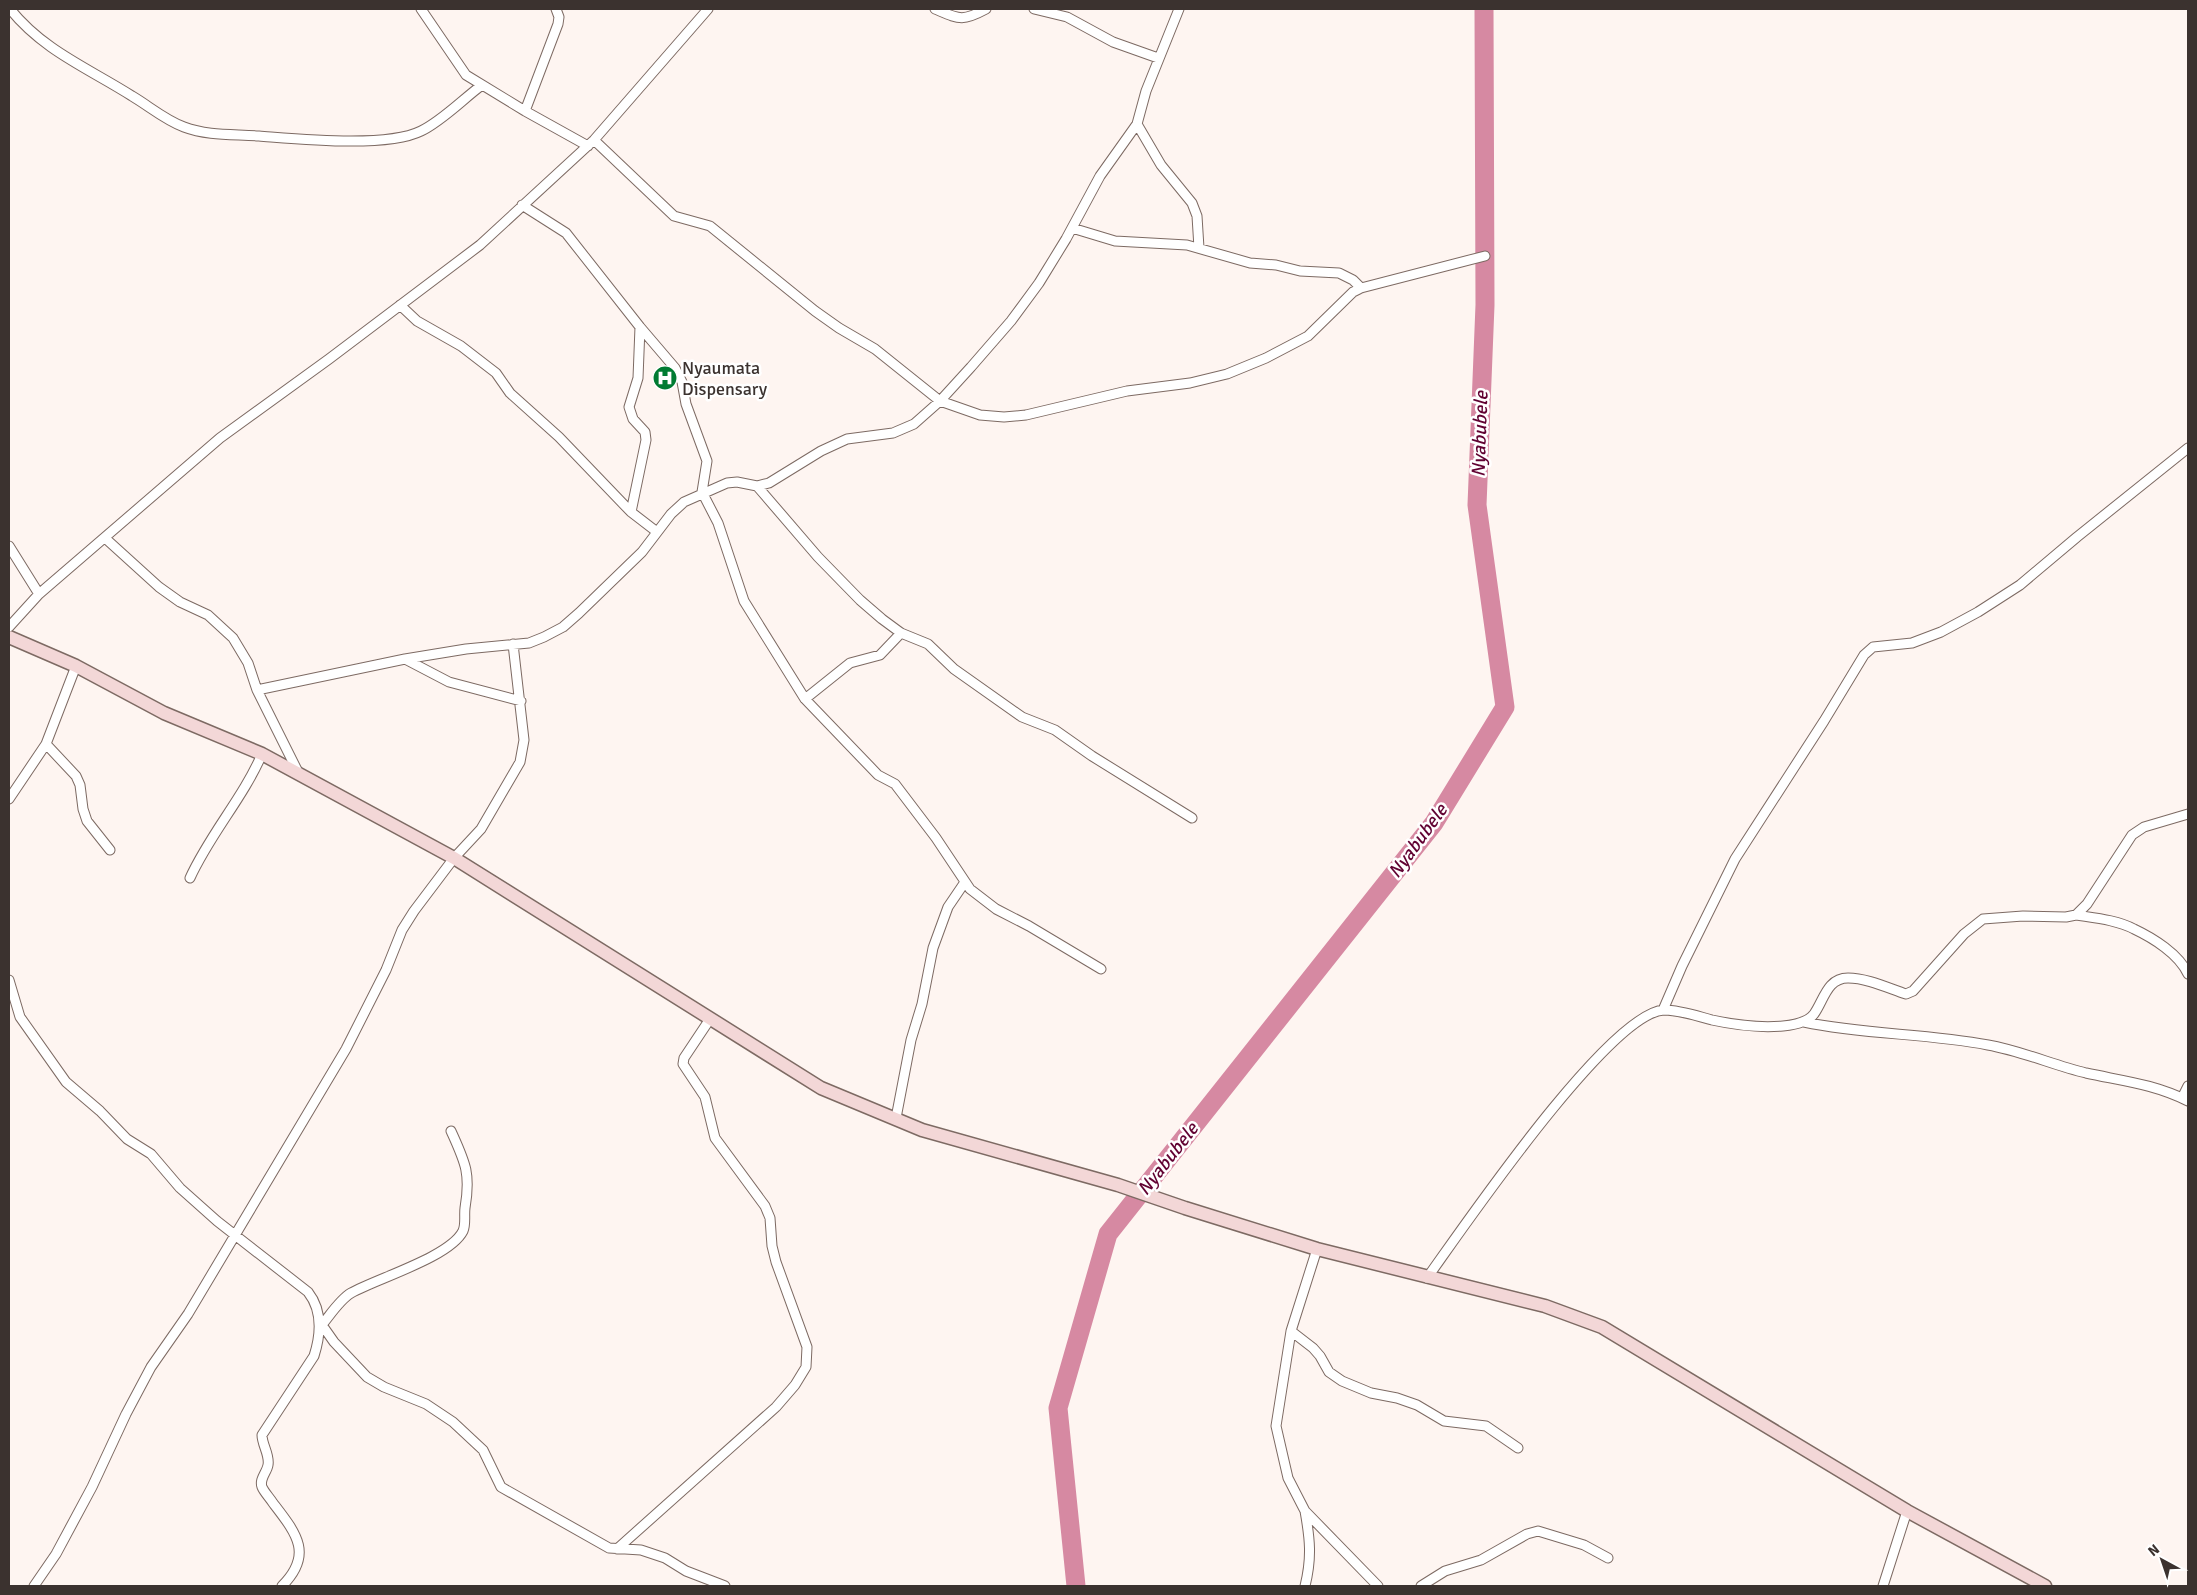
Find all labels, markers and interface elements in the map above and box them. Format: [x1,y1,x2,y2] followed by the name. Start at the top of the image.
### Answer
[682,357,768,400] place label: Nyaumata Dispensary
[652,365,678,391] hospital icon: Nyaumata Dispensary
[1467,389,1494,477] water label: Nyabubele
[1383,798,1454,883] water label: Nyabubele
[1132,1117,1205,1200] water label: Nyabubele
[2137,1535,2187,1585] north arrow
[2145,1541,2163,1560] text: N

